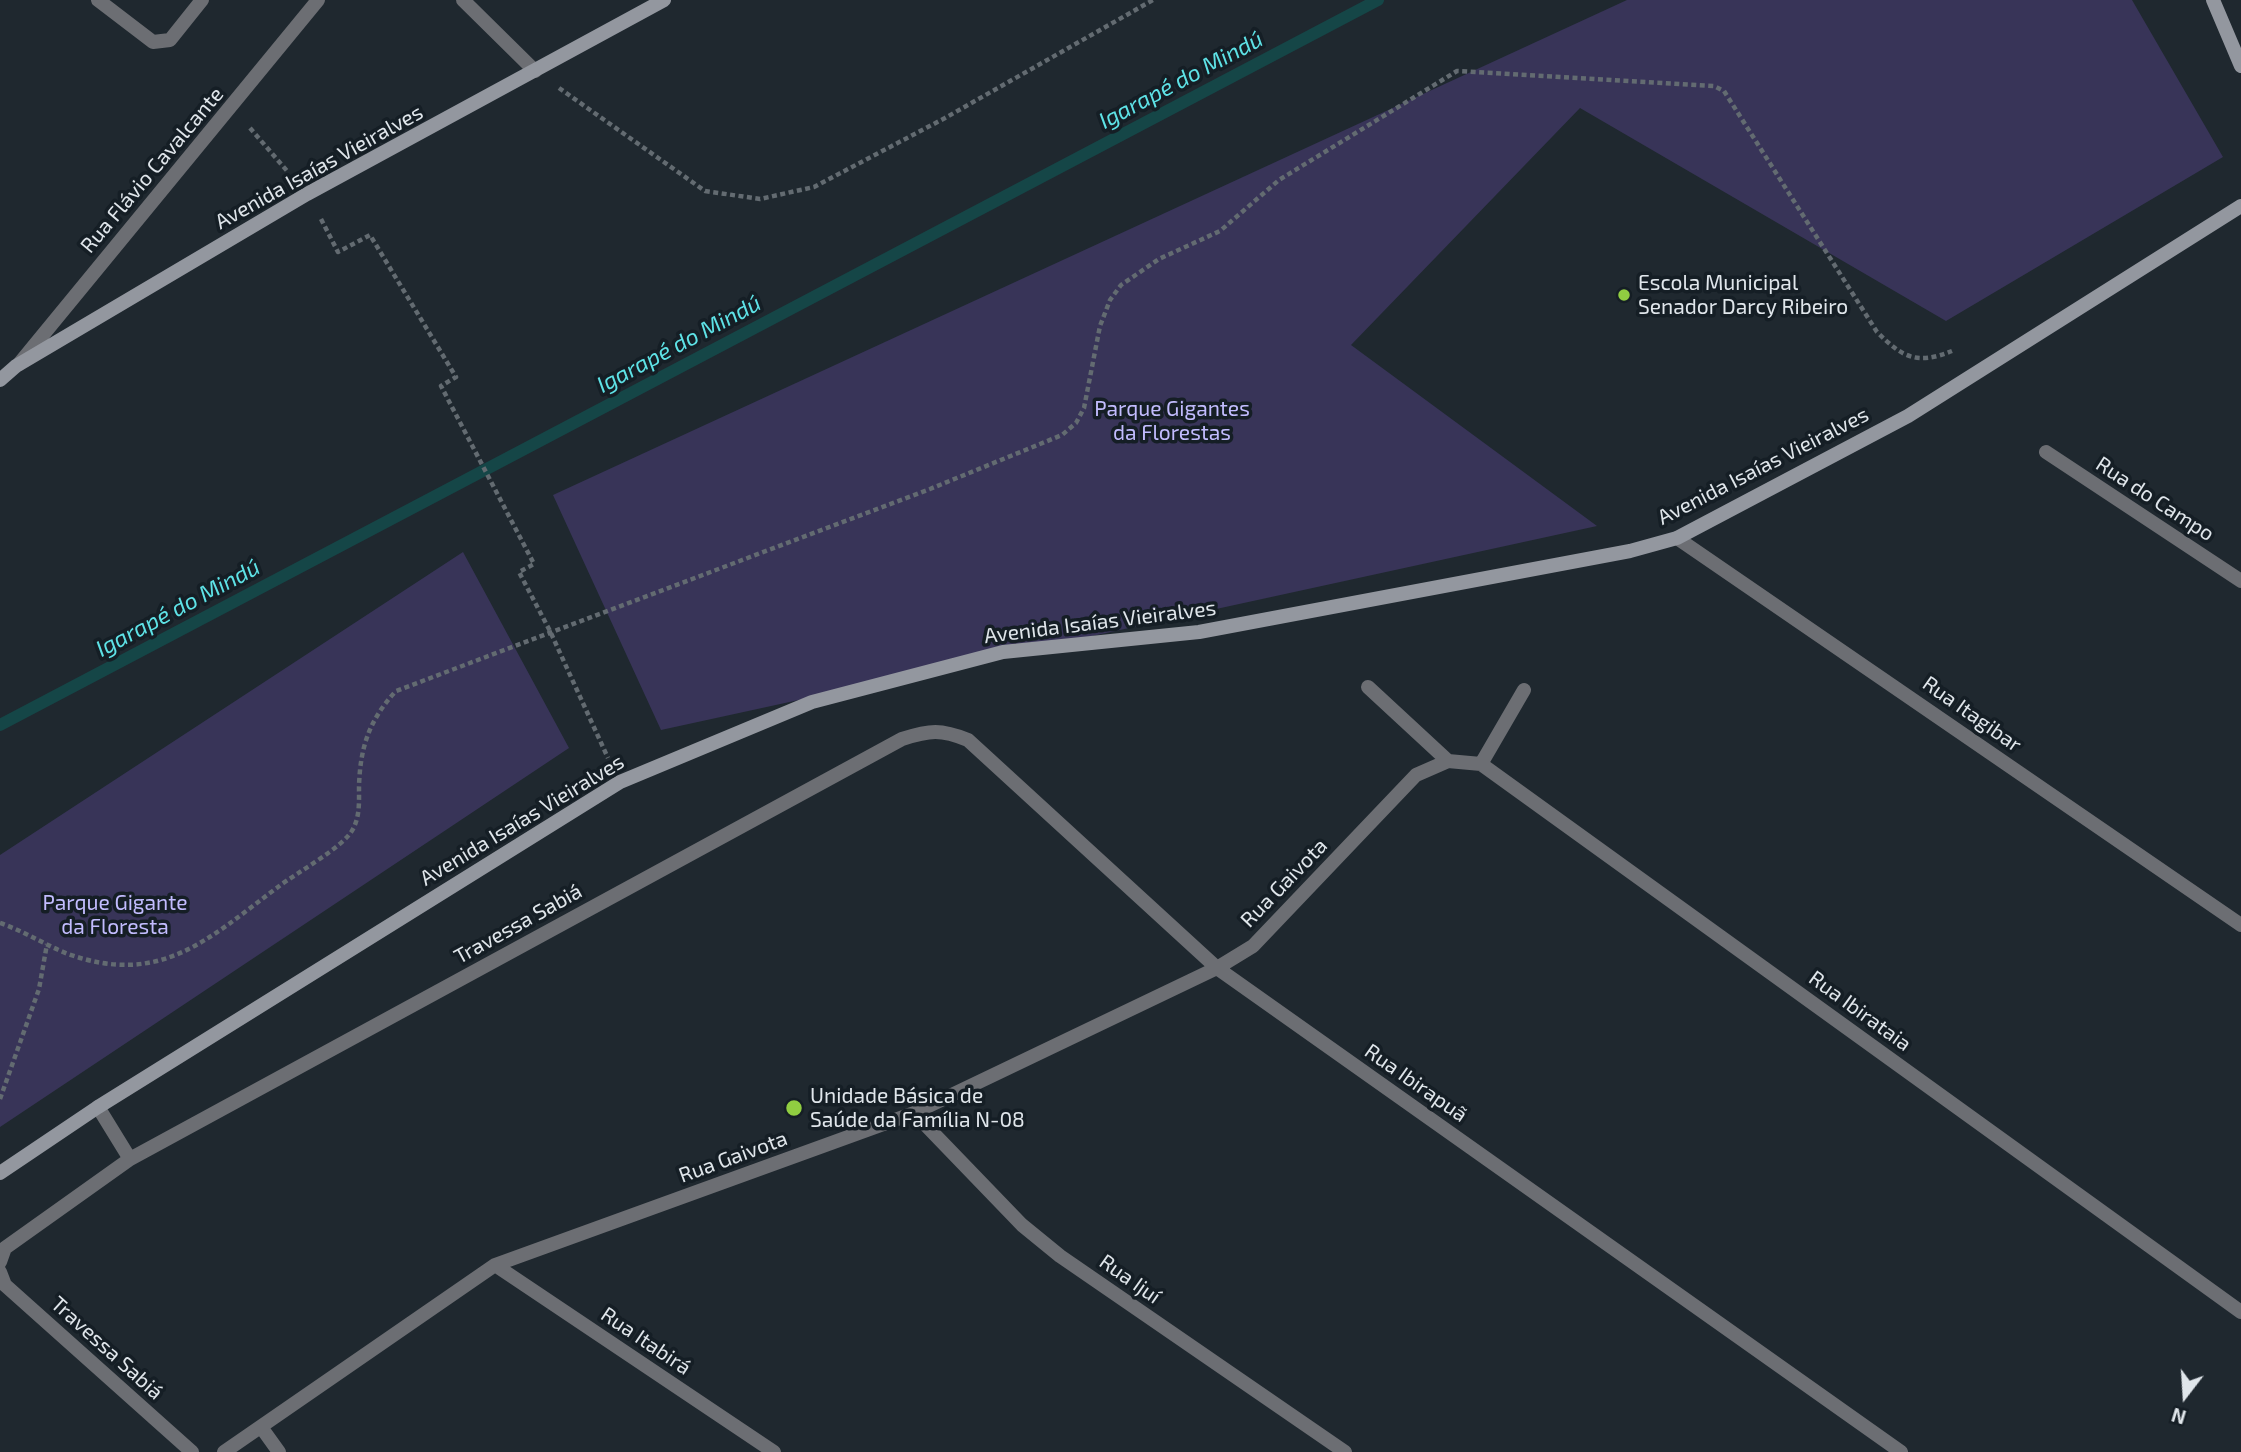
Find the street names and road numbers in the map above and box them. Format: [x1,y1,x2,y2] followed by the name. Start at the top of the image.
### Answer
[75,82,229,258] street label: Rua Flávio Cavalcante
[211,99,427,235] street label: Avenida Isaías Vieiralves
[1653,402,1873,530] street label: Avenida Isaías Vieiralves
[2091,451,2219,547] street label: Rua do Campo
[983,595,1217,649] street label: Avenida Isaías Vieiralves
[1918,671,2026,757] street label: Rua Itagibar
[415,749,629,891] street label: Avenida Isaías Vieiralves
[1236,833,1332,933] street label: Rua Gaivota
[450,879,586,969] street label: Travessa Sabiá
[1804,966,1916,1056] street label: Rua Ibirataia
[1360,1038,1472,1128] street label: Rua Ibirapuã
[675,1126,791,1188] street label: Rua Gaivota
[1094,1249,1166,1309] street label: Rua Ijuí
[46,1291,168,1405] street label: Travessa Sabiá
[596,1302,696,1380] street label: Rua Itabirá

